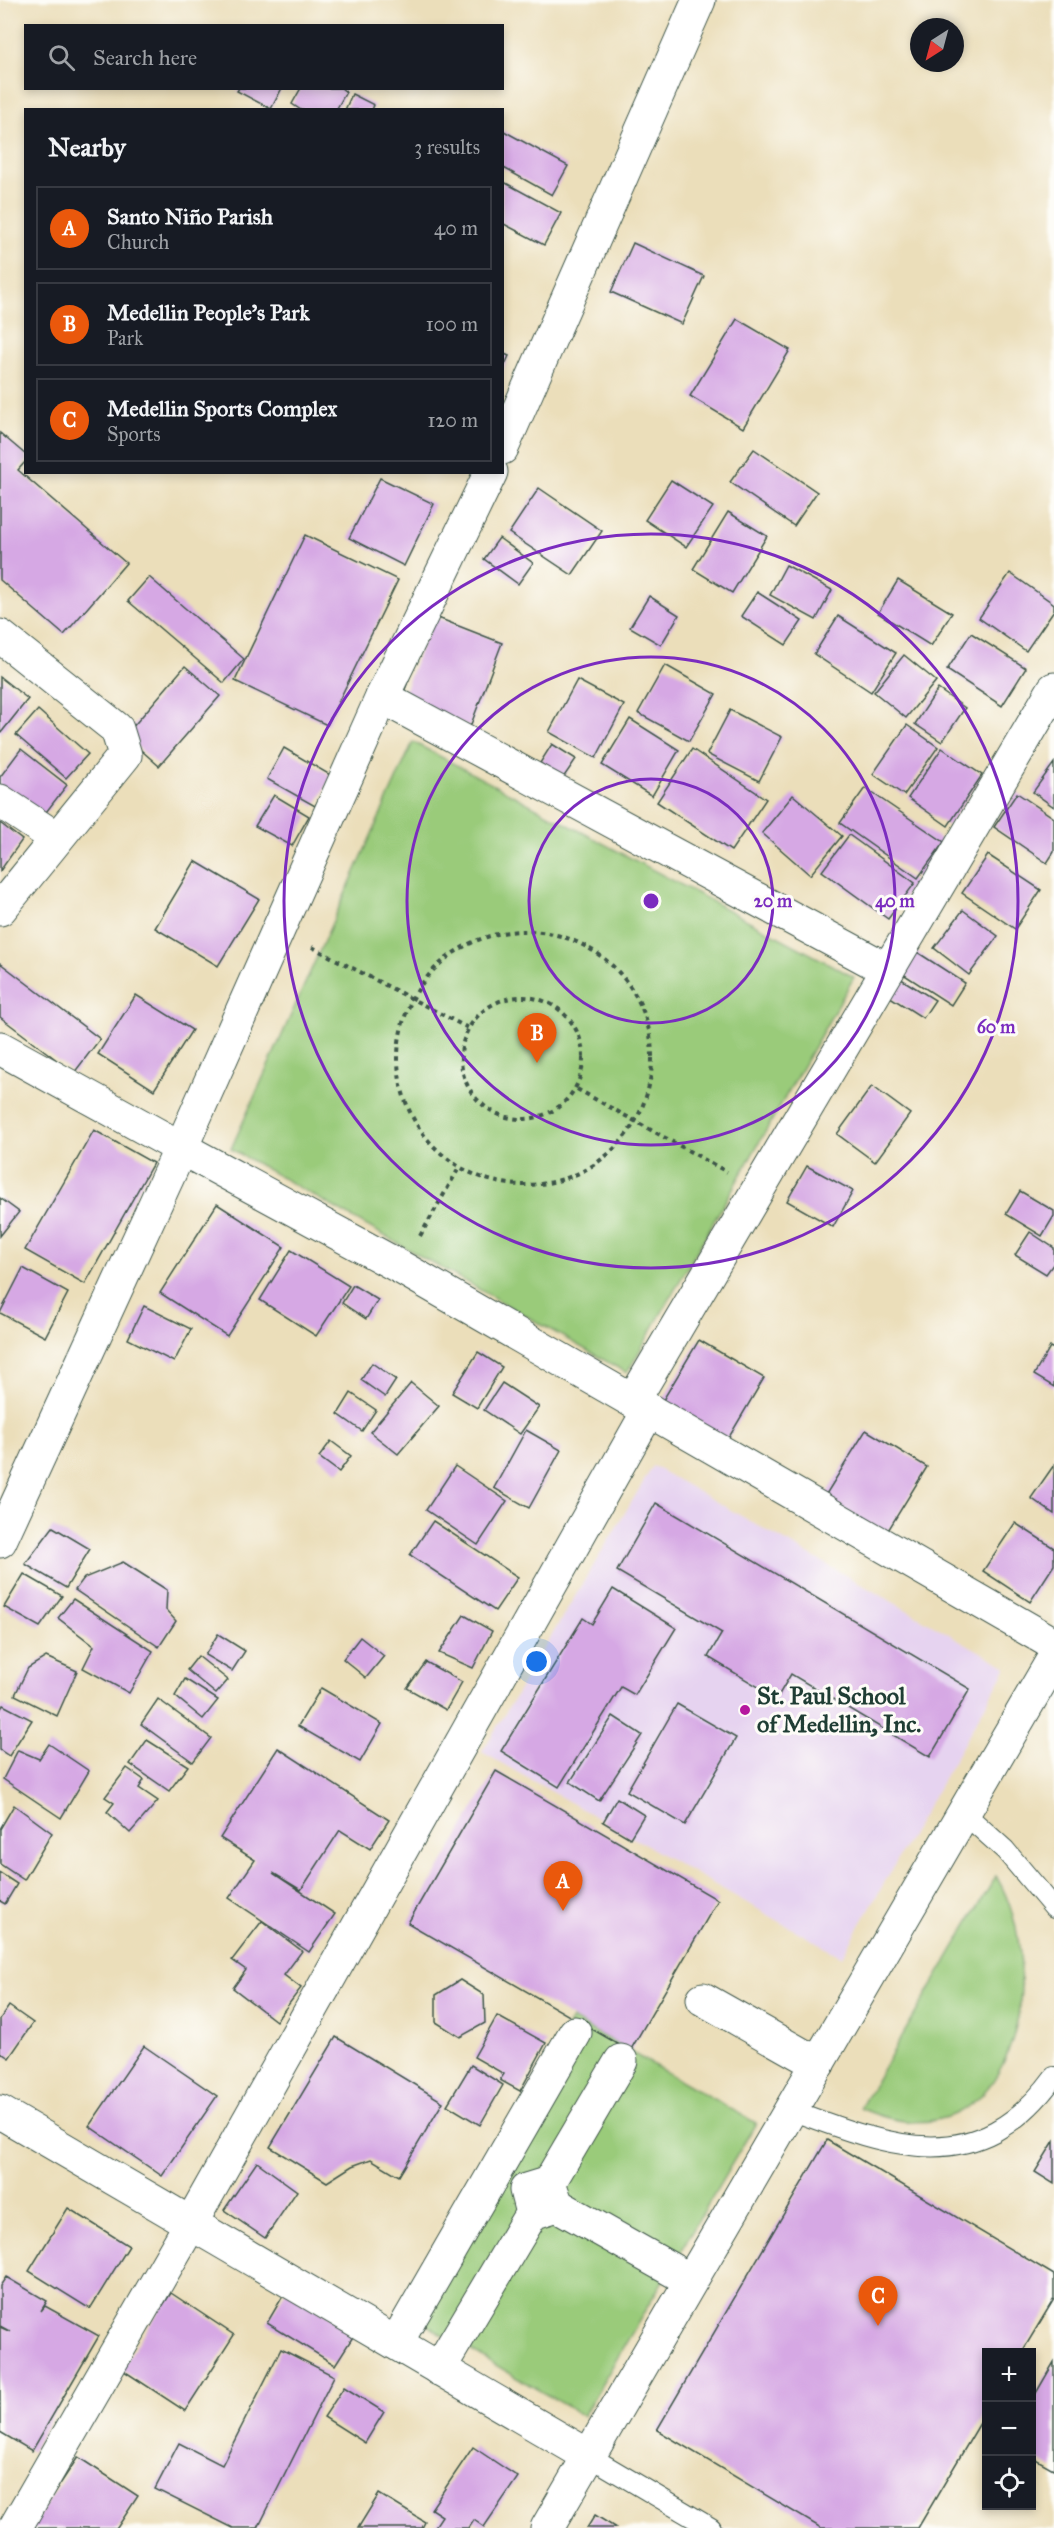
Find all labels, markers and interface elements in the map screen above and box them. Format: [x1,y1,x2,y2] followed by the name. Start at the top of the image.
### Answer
[910,18,964,72] north arrow
[24,24,504,90] search box
[45,41,78,74] icon: search
[93,44,197,71] text: Search here
[48,131,126,163] text: Nearby
[414,135,480,159] text: 3 results
[107,203,273,230] text: Santo Niño Parish
[63,216,76,240] text: A
[434,216,478,240] text: 40 m
[107,230,169,254] text: Church
[107,299,310,326] text: Medellin People's Park
[63,312,76,336] text: B
[426,312,478,336] text: 100 m
[107,326,143,350] text: Park
[107,395,337,422] text: Medellin Sports Complex
[63,408,76,432] text: C
[427,408,478,432] text: 120 m
[107,422,161,446] text: Sports
[754,890,793,912] text: 20 m
[875,890,916,913] text: 40 m
[641,891,661,911] centre of rings
[518,1014,556,1063] pin: B
[977,1016,1016,1038] text: 60 m
[522,1647,551,1676] your location
[757,1681,921,1739] place label: St. Paul School of Medellin, Inc.
[738,1703,752,1717] marker: St. Paul School of Medellin, Inc.
[544,1862,582,1911] pin: A
[858,2276,898,2326] pin: C
[982,2348,1036,2510] map controls
[982,2348,1036,2402] button: +
[982,2402,1036,2456] button: −
[982,2456,1036,2510] button: locate

